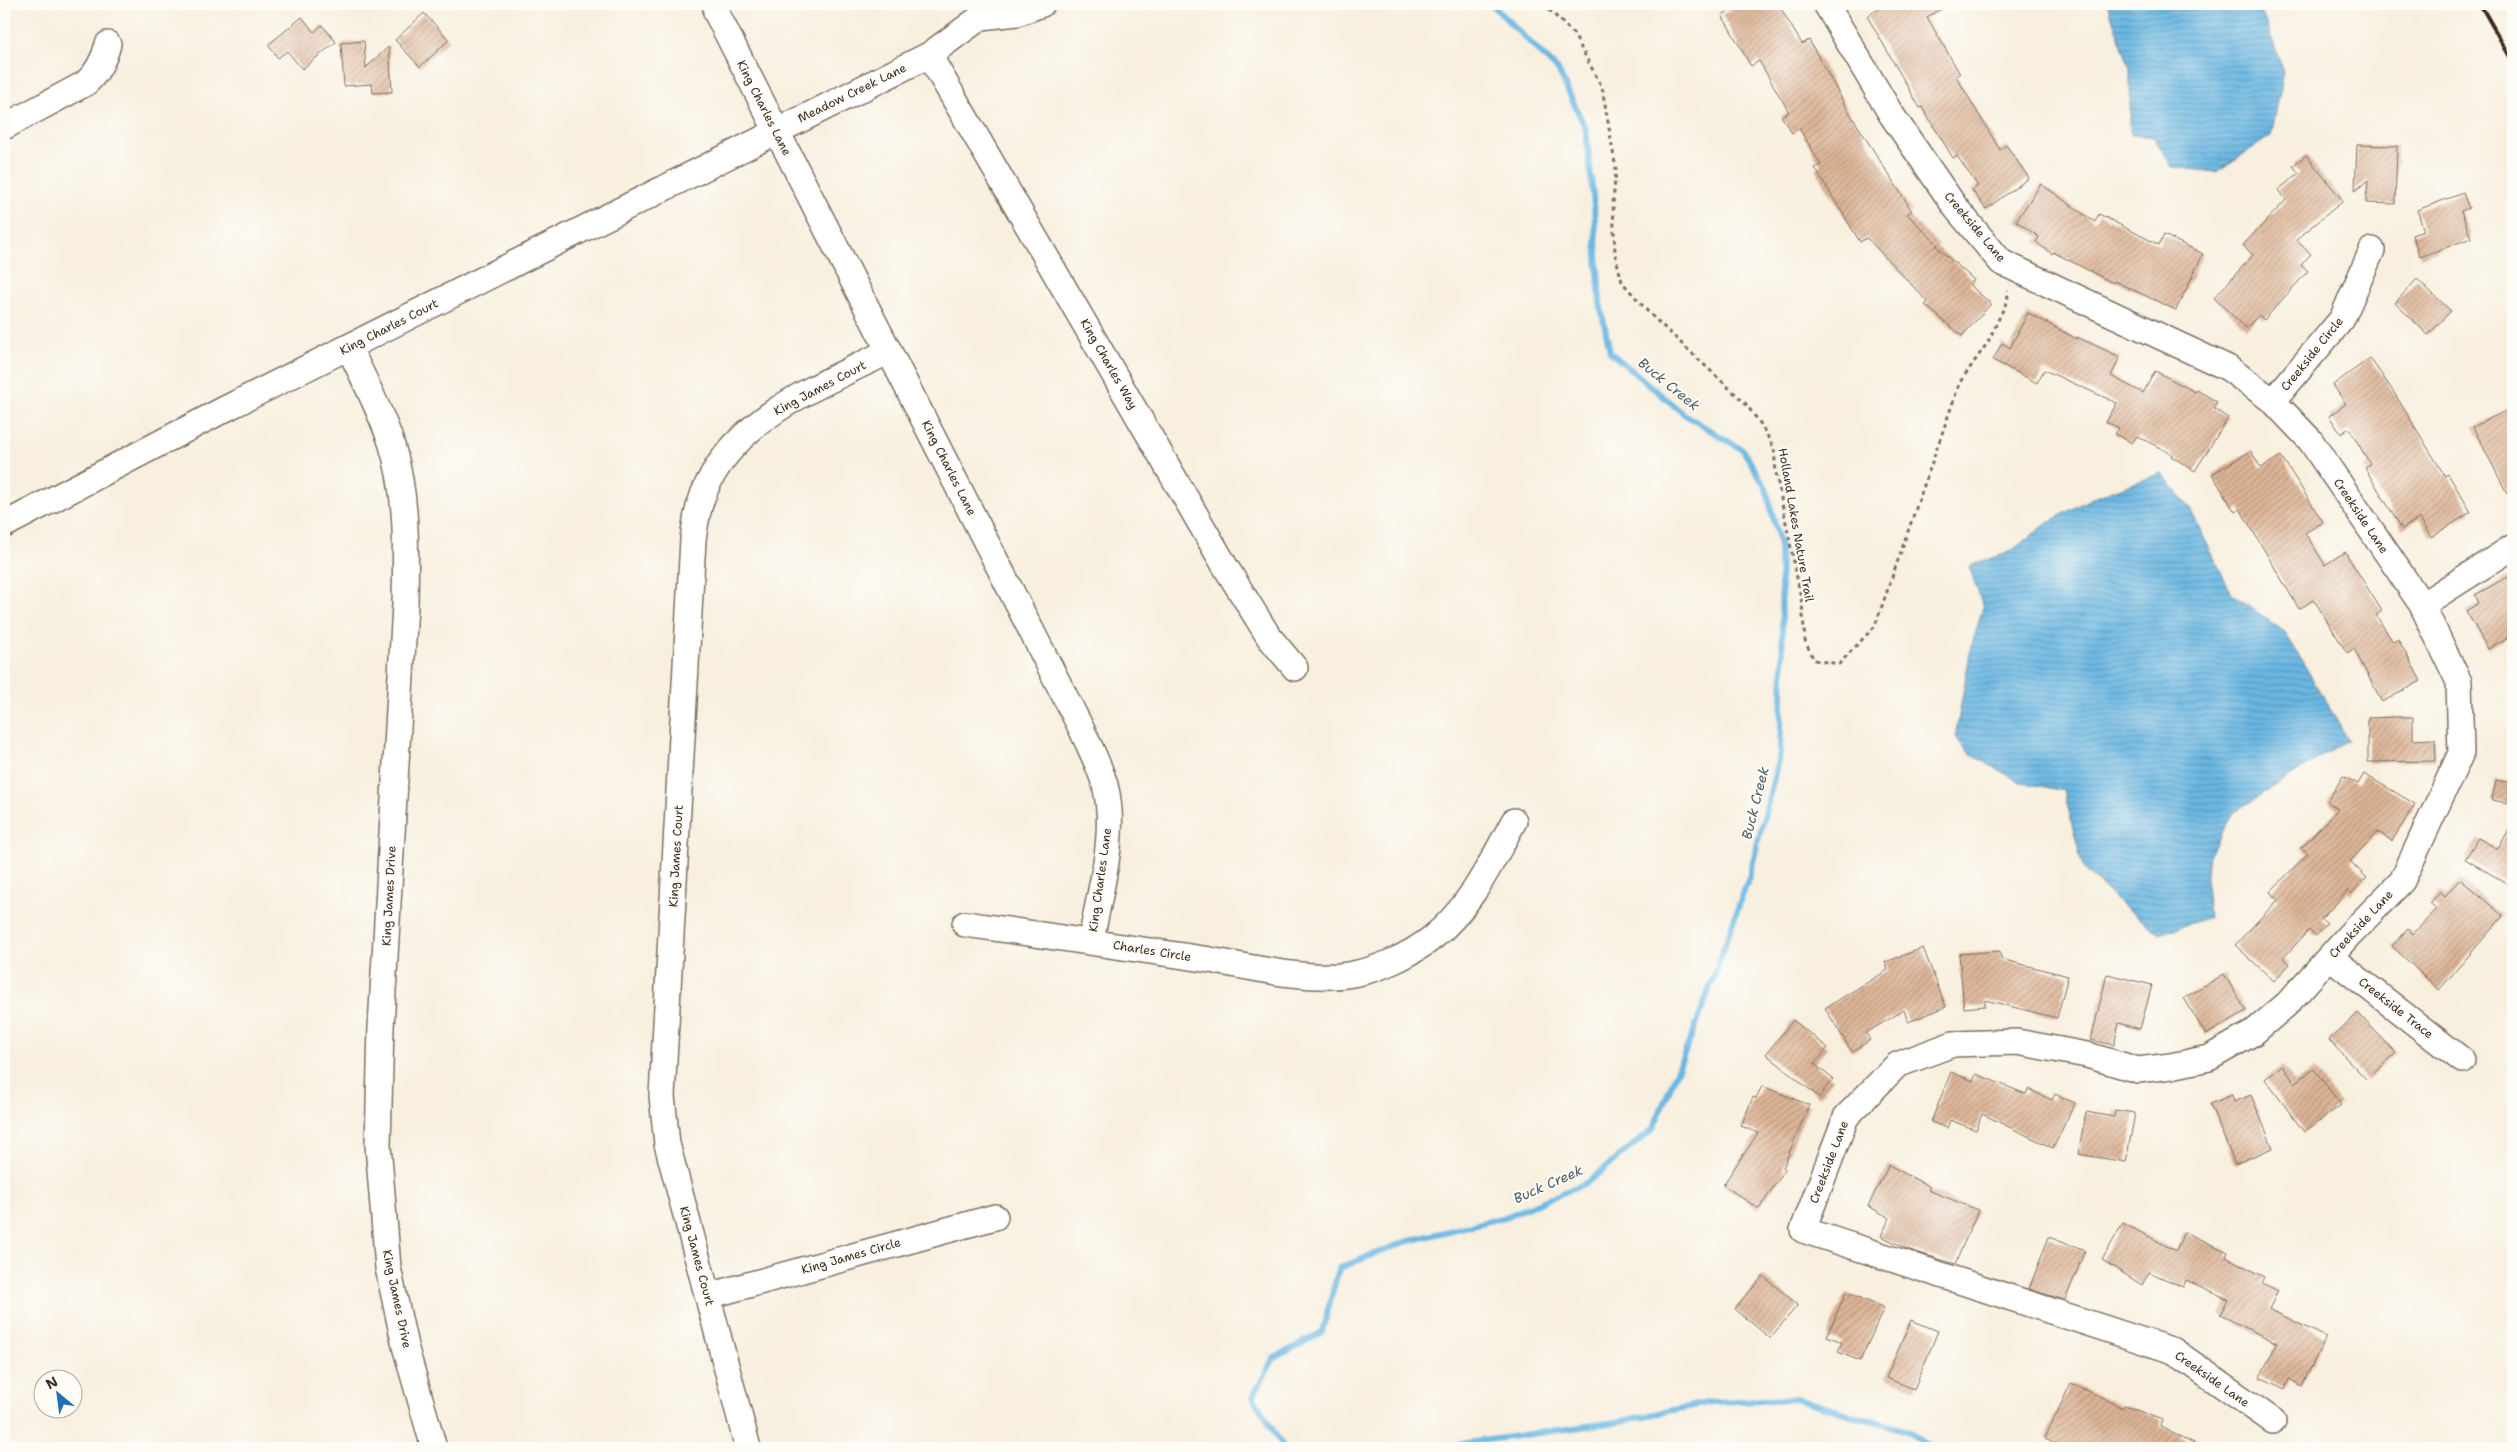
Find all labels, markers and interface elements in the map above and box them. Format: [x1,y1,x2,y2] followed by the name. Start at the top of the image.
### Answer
[733,58,795,159] street label: King Charles Lane
[795,60,909,126] street label: Meadow Creek Lane
[1941,188,2009,266] street label: Creekside Lane
[337,295,441,359] street label: King Charles Court
[2277,313,2347,394] street label: Creekside Circle
[1077,316,1141,412] street label: King Charles Way
[1635,354,1703,414] water label: Buck Creek
[771,357,869,419] street label: King James Court
[918,418,980,519] street label: King Charles Lane
[1775,447,1818,604] street label: Holland Lakes Nature Trail
[2330,475,2392,557] street label: Creekside Lane
[1737,765,1773,841] water label: Buck Creek
[665,804,687,908] street label: King James Court
[1085,827,1115,933] street label: King Charles Lane
[378,845,400,947] street label: King James Drive
[2325,886,2397,961] street label: Creekside Lane
[1112,937,1192,965] street label: Charles Circle
[2355,974,2437,1042] street label: Creekside Trace
[1806,1118,1852,1206] street label: Creekside Lane
[1510,1161,1586,1207] water label: Buck Creek
[676,1204,718,1308] street label: King James Court
[799,1234,903,1278] street label: King James Circle
[379,1248,415,1350] street label: King James Drive
[2172,1347,2253,1411] street label: Creekside Lane
[32,1370,82,1420] north arrow
[42,1372,61,1393] text: N

